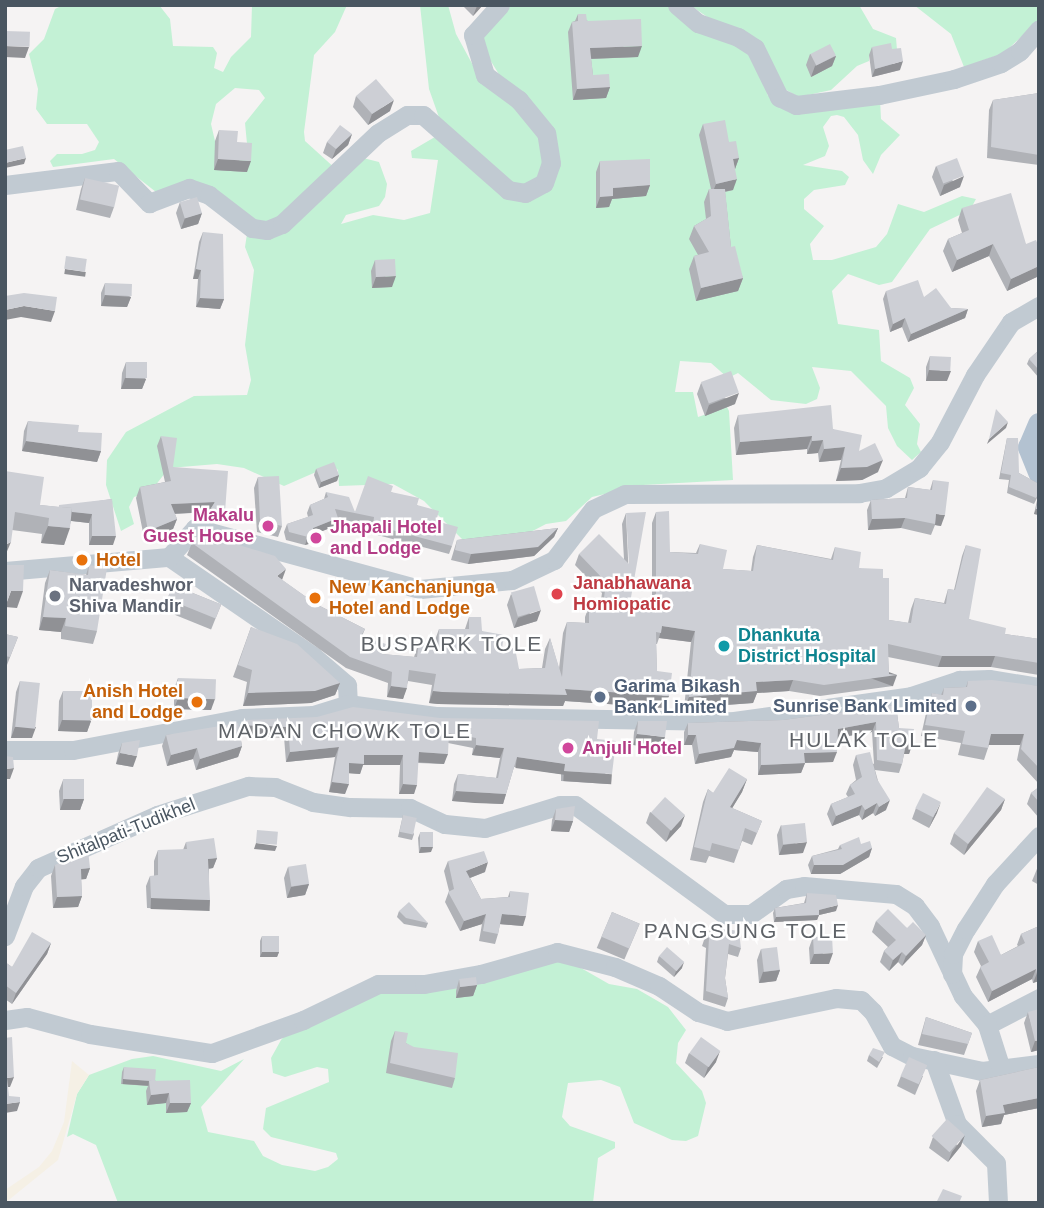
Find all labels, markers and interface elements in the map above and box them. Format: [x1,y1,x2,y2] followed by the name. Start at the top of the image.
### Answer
[143,505,254,548] place label: Makalu Guest House
[330,517,442,560] place label: Jhapali Hotel and Lodge
[260,518,276,534] marker: Makalu Guest House
[308,530,324,546] marker: Jhapali Hotel and Lodge
[96,549,141,571] place label: Hotel
[74,552,90,568] marker: Hotel
[573,573,691,616] place label: Janabhawana Homiopatic
[69,575,193,618] place label: Narvadeshwor Shiva Mandir
[329,577,495,620] place label: New Kanchanjunga Hotel and Lodge
[547,584,567,604] marker: Janabhawana Homiopatic
[47,588,63,604] marker: Narvadeshwor Shiva Mandir
[307,590,323,606] marker: New Kanchanjunga Hotel and Lodge
[738,625,876,668] place label: Dhankuta District Hospital
[362,631,542,657] district label: BUSPARK TOLE
[716,638,732,654] marker: Dhankuta District Hospital
[614,676,740,718] place label: Garima Bikash Bank Limited
[83,681,183,724] place label: Anish Hotel and Lodge
[592,689,608,705] marker: Garima Bikash Bank Limited
[189,694,205,710] marker: Anish Hotel and Lodge
[773,695,957,717] place label: Sunrise Bank Limited
[963,698,979,714] marker: Sunrise Bank Limited
[220,718,470,744] district label: MADAN CHOWK TOLE
[790,727,938,753] district label: HULAK TOLE
[582,737,682,759] place label: Anjuli Hotel
[560,740,576,756] marker: Anjuli Hotel
[54,793,198,869] street label: Shitalpati-Tudikhel
[645,918,847,944] district label: PANGSUNG TOLE

